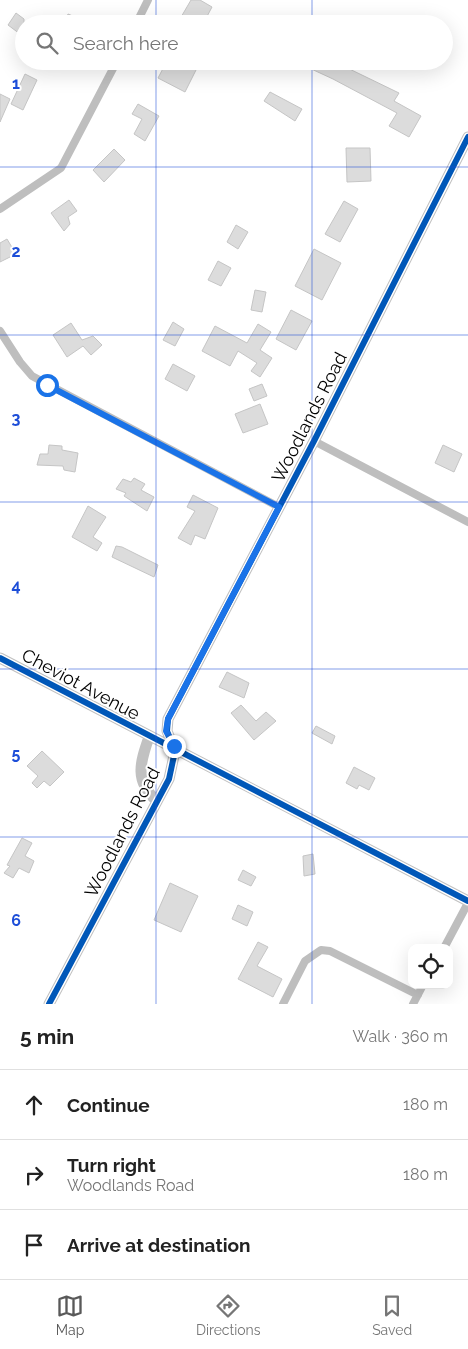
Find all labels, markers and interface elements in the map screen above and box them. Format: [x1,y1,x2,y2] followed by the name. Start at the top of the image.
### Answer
[15,15,453,70] search box
[33,29,61,57] icon: search
[73,32,179,54] text: Search here
[12,74,20,93] text: 1
[11,242,21,261] text: 2
[267,348,351,486] street label: Woodlands Road
[36,374,59,397] route start
[12,409,21,428] text: 3
[11,576,21,595] text: 4
[18,644,144,724] street label: Cheviot Avenue
[163,735,186,758] route end
[12,744,21,763] text: 5
[80,763,164,901] street label: Woodlands Road
[11,911,21,930] text: 6
[408,944,453,989] map controls
[408,944,453,989] button: locate
[20,1024,74,1049] text: 5 min
[353,1027,448,1046] text: Walk · 360 m
[20,1091,48,1119] icon: ahead
[67,1094,150,1116] text: Continue
[403,1095,448,1114] text: 180 m
[67,1154,156,1176] text: Turn right
[20,1161,48,1189] icon: right
[403,1165,448,1184] text: 180 m
[67,1176,194,1195] text: Woodlands Road
[20,1231,48,1259] icon: arrive
[67,1234,251,1256] text: Arrive at destination
[56,1292,84,1338] tab: Map
[196,1292,261,1338] tab: Directions
[372,1292,412,1338] tab: Saved

